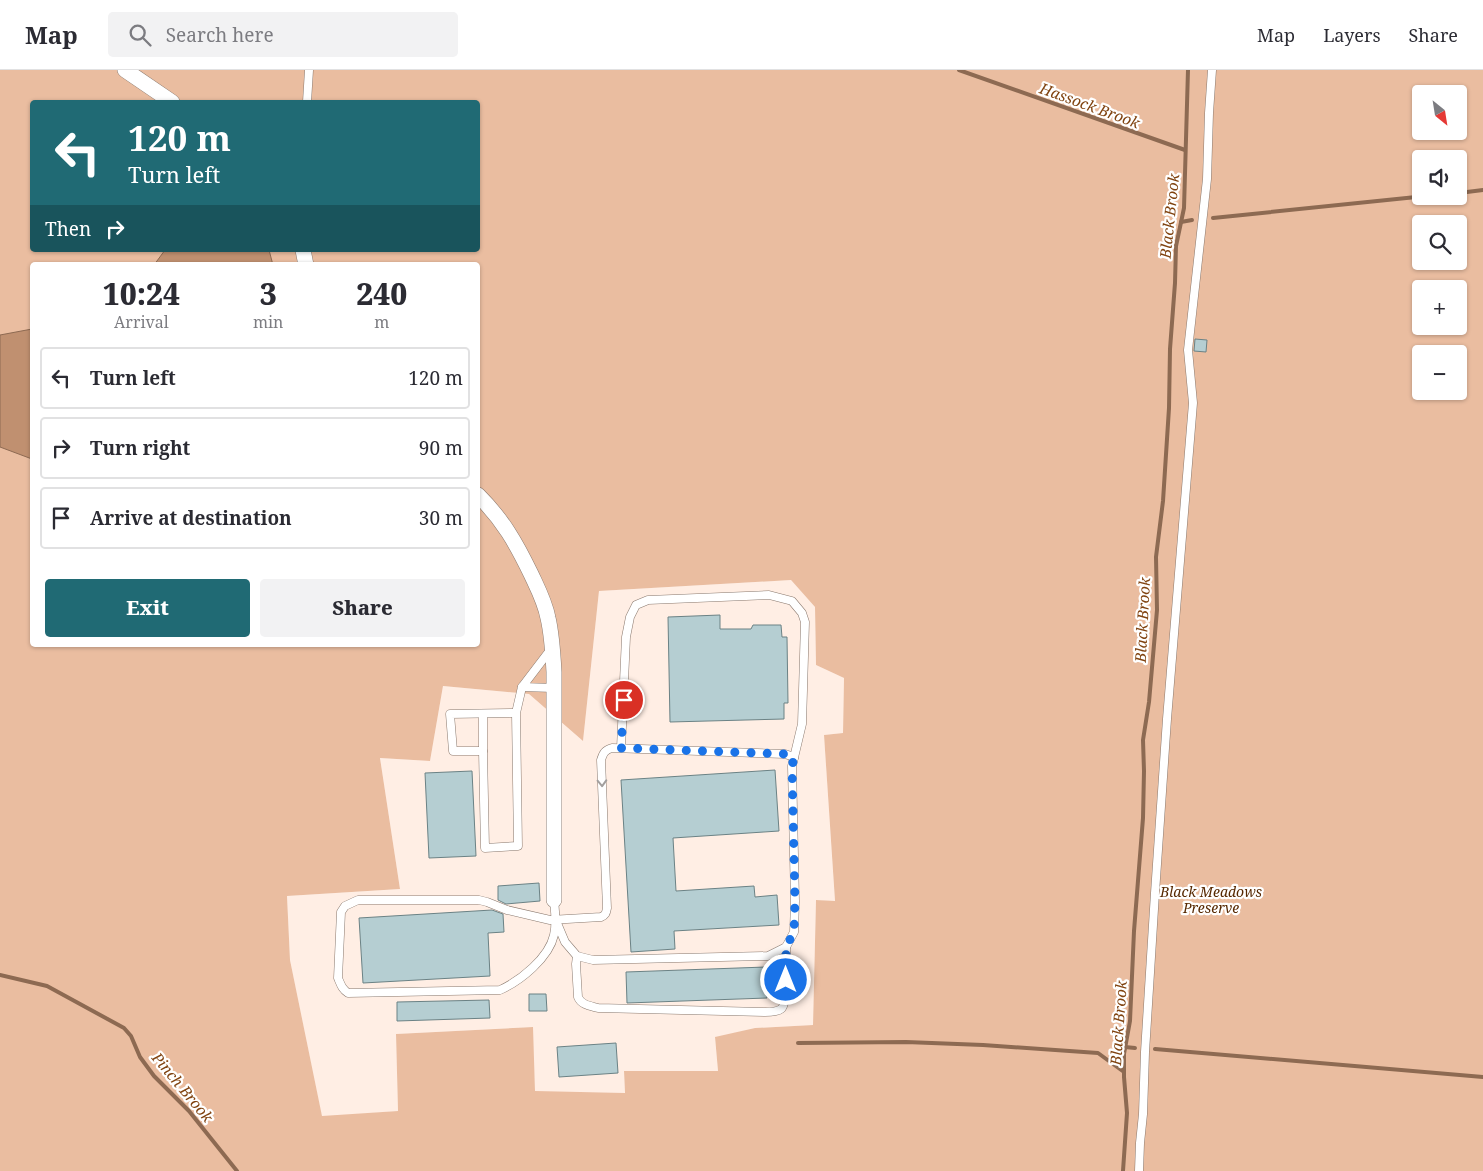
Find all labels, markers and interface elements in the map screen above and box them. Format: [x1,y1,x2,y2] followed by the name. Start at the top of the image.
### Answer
[108,12,458,57] search box
[25,18,78,51] text: Map
[126,21,154,49] icon: search
[166,22,274,48] text: Search here
[1257,23,1295,47] text: Map
[1323,23,1381,47] text: Layers
[1409,23,1458,47] text: Share
[1036,77,1143,133] water label: Hassock Brook
[1412,85,1468,140] north arrow
[1412,85,1467,400] map controls
[128,114,231,161] text: 120 m
[45,120,110,185] icon: left
[1412,150,1467,205] button: sound
[128,159,220,189] text: Turn left
[1155,172,1183,260] water label: Black Brook
[101,215,129,243] icon: right
[1412,215,1467,270] button: search
[45,216,91,242] text: Then
[103,273,180,314] text: 10:24
[260,273,277,314] text: 3
[356,273,407,314] text: 240
[1412,280,1467,335] button: +
[114,311,169,333] text: Arrival
[253,311,283,333] text: min
[374,311,389,333] text: m
[1412,345,1467,400] button: −
[47,364,75,392] icon: left
[90,365,176,391] text: Turn left
[408,365,463,391] text: 120 m
[47,434,75,462] icon: right
[90,435,190,461] text: Turn right
[419,435,463,461] text: 90 m
[47,504,75,532] icon: arrive
[90,505,292,531] text: Arrive at destination
[419,505,463,531] text: 30 m
[1130,577,1154,664] water label: Black Brook
[45,579,250,637] button: Exit
[260,579,465,637] button: Share
[603,679,645,721] pin
[610,686,638,714] icon: arrive
[597,779,608,787] one-way arrow
[1159,882,1263,917] park label: Black Meadows Preserve
[759,953,811,1005] position arrow
[1105,979,1131,1067] water label: Black Brook
[147,1047,218,1126] water label: Pinch Brook

